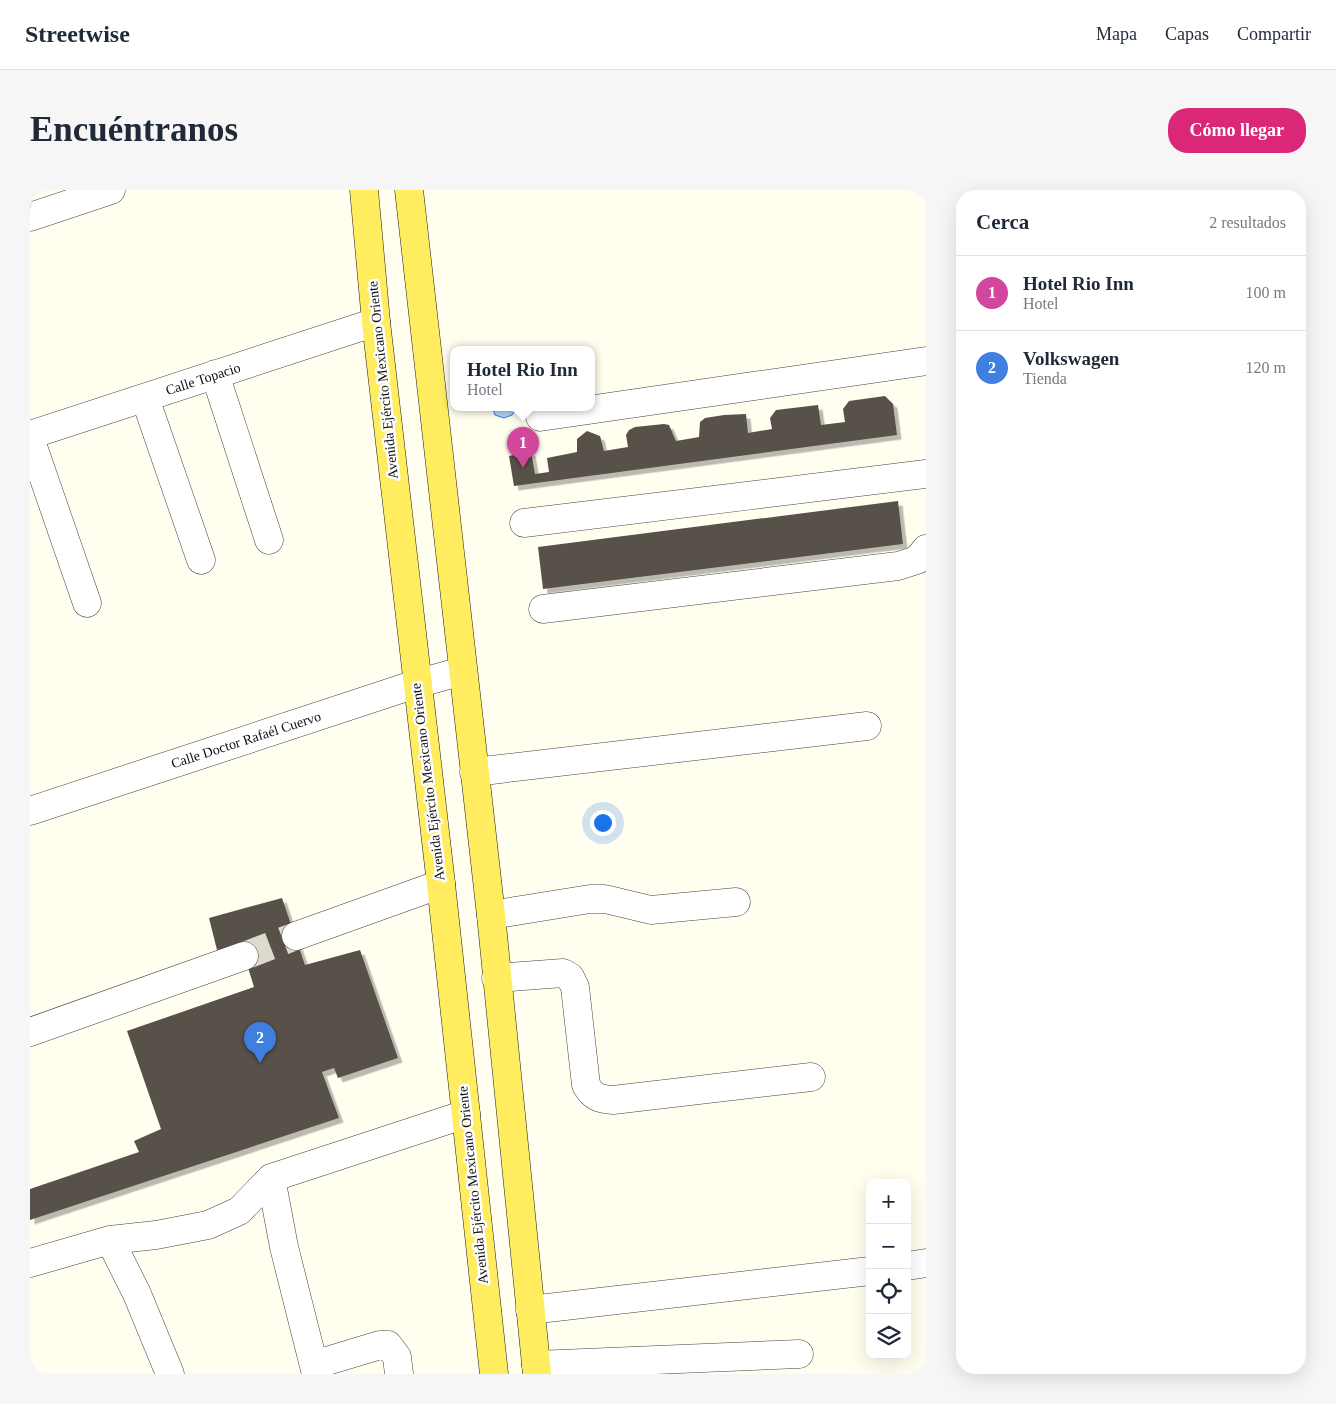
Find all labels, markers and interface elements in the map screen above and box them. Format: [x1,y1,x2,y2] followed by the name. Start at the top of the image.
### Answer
[25,21,130,47] text: Streetwise
[1096,24,1137,44] text: Mapa
[1165,24,1209,44] text: Capas
[1237,24,1311,44] text: Compartir
[1168,108,1306,153] button: Cómo llegar
[30,110,238,149] text: Encuéntranos
[976,210,1029,234] text: Cerca
[1209,214,1286,231] text: 2 resultados
[1023,273,1134,294] text: Hotel Rio Inn
[365,280,401,480] street label: Avenida Ejército Mexicano Oriente
[988,284,996,301] text: 1
[1246,284,1286,301] text: 100 m
[1023,295,1059,312] text: Hotel
[450,346,595,411] popup
[1023,348,1119,369] text: Volkswagen
[467,359,578,380] text: Hotel Rio Inn
[988,359,996,376] text: 2
[1246,359,1286,376] text: 120 m
[164,360,242,398] street label: Calle Topacio
[1023,370,1067,387] text: Tienda
[467,381,503,398] text: Hotel
[507,427,539,468] pin: 1
[408,682,448,882] street label: Avenida Ejército Mexicano Oriente
[169,709,323,771] street label: Calle Doctor Rafaél Cuervo
[590,810,616,836] your location
[244,1022,276,1063] pin: 2
[455,1085,491,1285] street label: Avenida Ejército Mexicano Oriente
[866,1179,911,1359] map controls
[866,1179,911,1224] button: +
[866,1224,911,1269] button: −
[866,1269,911,1314] button: locate
[866,1314,911,1359] button: layers

